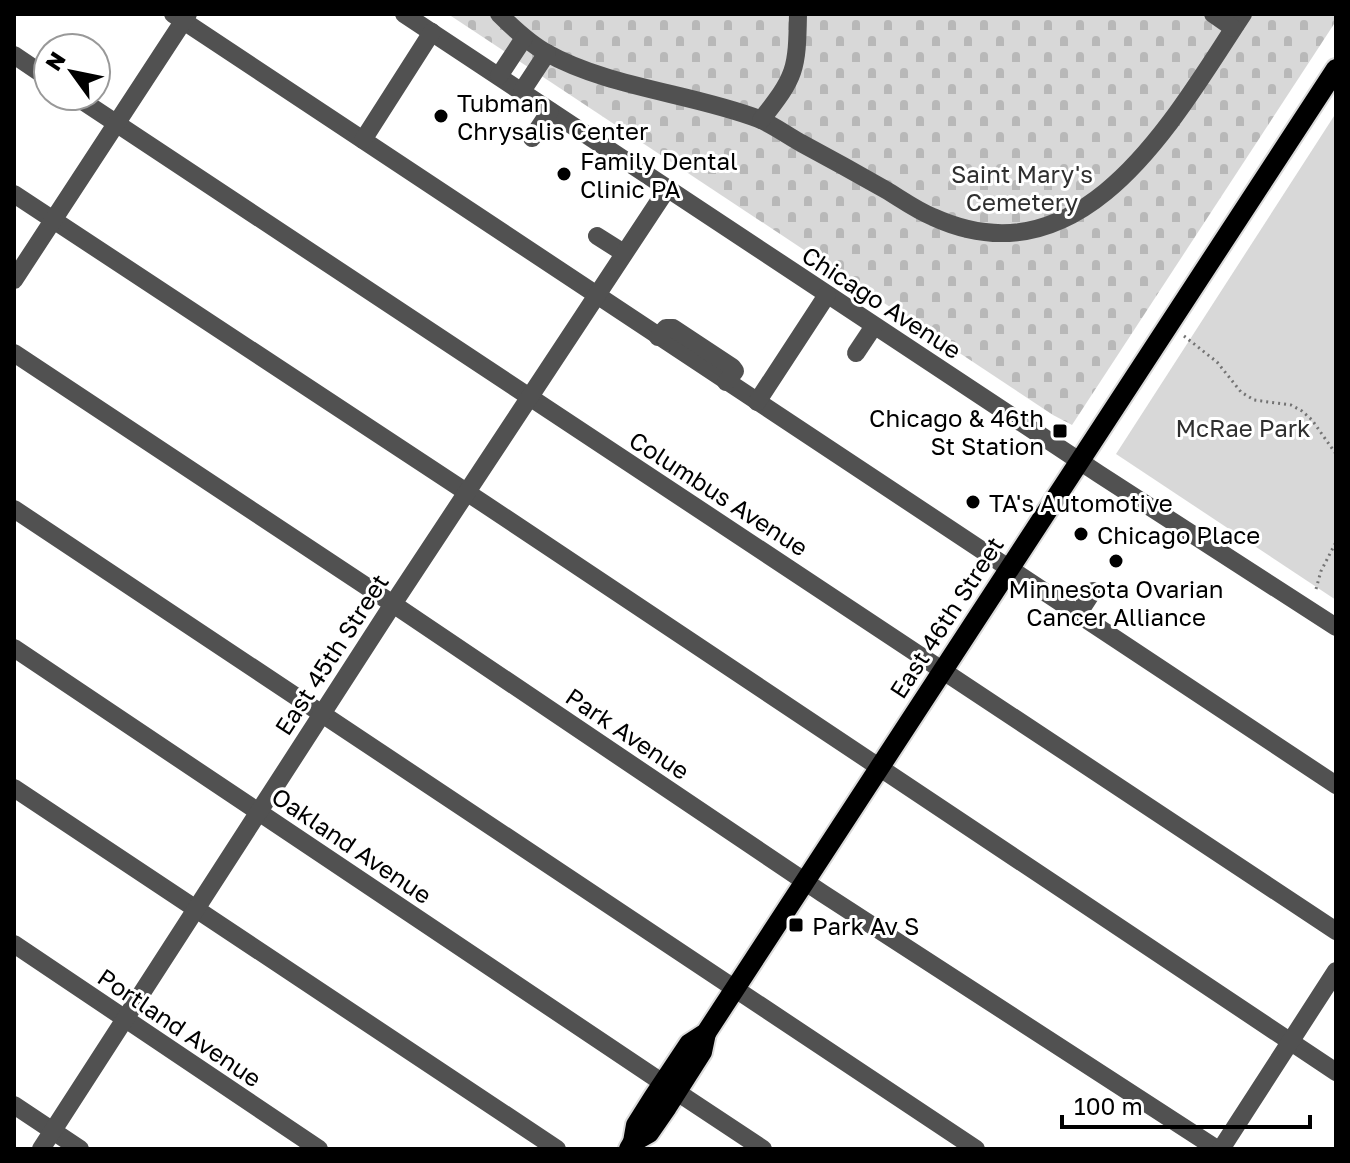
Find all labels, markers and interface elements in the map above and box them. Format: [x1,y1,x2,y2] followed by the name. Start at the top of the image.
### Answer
[32,32,112,112] north arrow
[39,46,71,75] text: N
[457,88,648,145] place label: Tubman Chrysalis Center
[432,107,450,125] marker: Tubman Chrysalis Center
[580,146,738,203] place label: Family Dental Clinic PA
[951,159,1093,216] park label: Saint Mary's Cemetery
[555,165,573,183] marker: Family Dental Clinic PA
[797,240,967,364] street label: Chicago Avenue
[869,403,1044,460] place label: Chicago & 46th St Station
[1175,413,1311,442] park label: McRae Park
[1051,422,1069,440] marker: Chicago & 46th St Station
[624,424,814,562] street label: Columbus Avenue
[989,488,1173,517] place label: TA's Automotive
[964,493,982,511] marker: TA's Automotive
[1097,520,1260,549] place label: Chicago Place
[1072,525,1090,543] marker: Chicago Place
[883,531,1009,703] street label: East 46th Street
[1107,552,1125,570] marker: Minnesota Ovarian Cancer Alliance
[268,568,394,740] street label: East 45th Street
[1009,574,1223,631] place label: Minnesota Ovarian Cancer Alliance
[561,681,695,785] street label: Park Avenue
[267,781,437,909] street label: Oakland Avenue
[812,911,919,940] place label: Park Av S
[787,916,805,934] marker: Park Av S
[93,962,267,1092] street label: Portland Avenue
[1062,1079,1310,1129] scale bar
[1074,1091,1143,1120] text: 100 m

